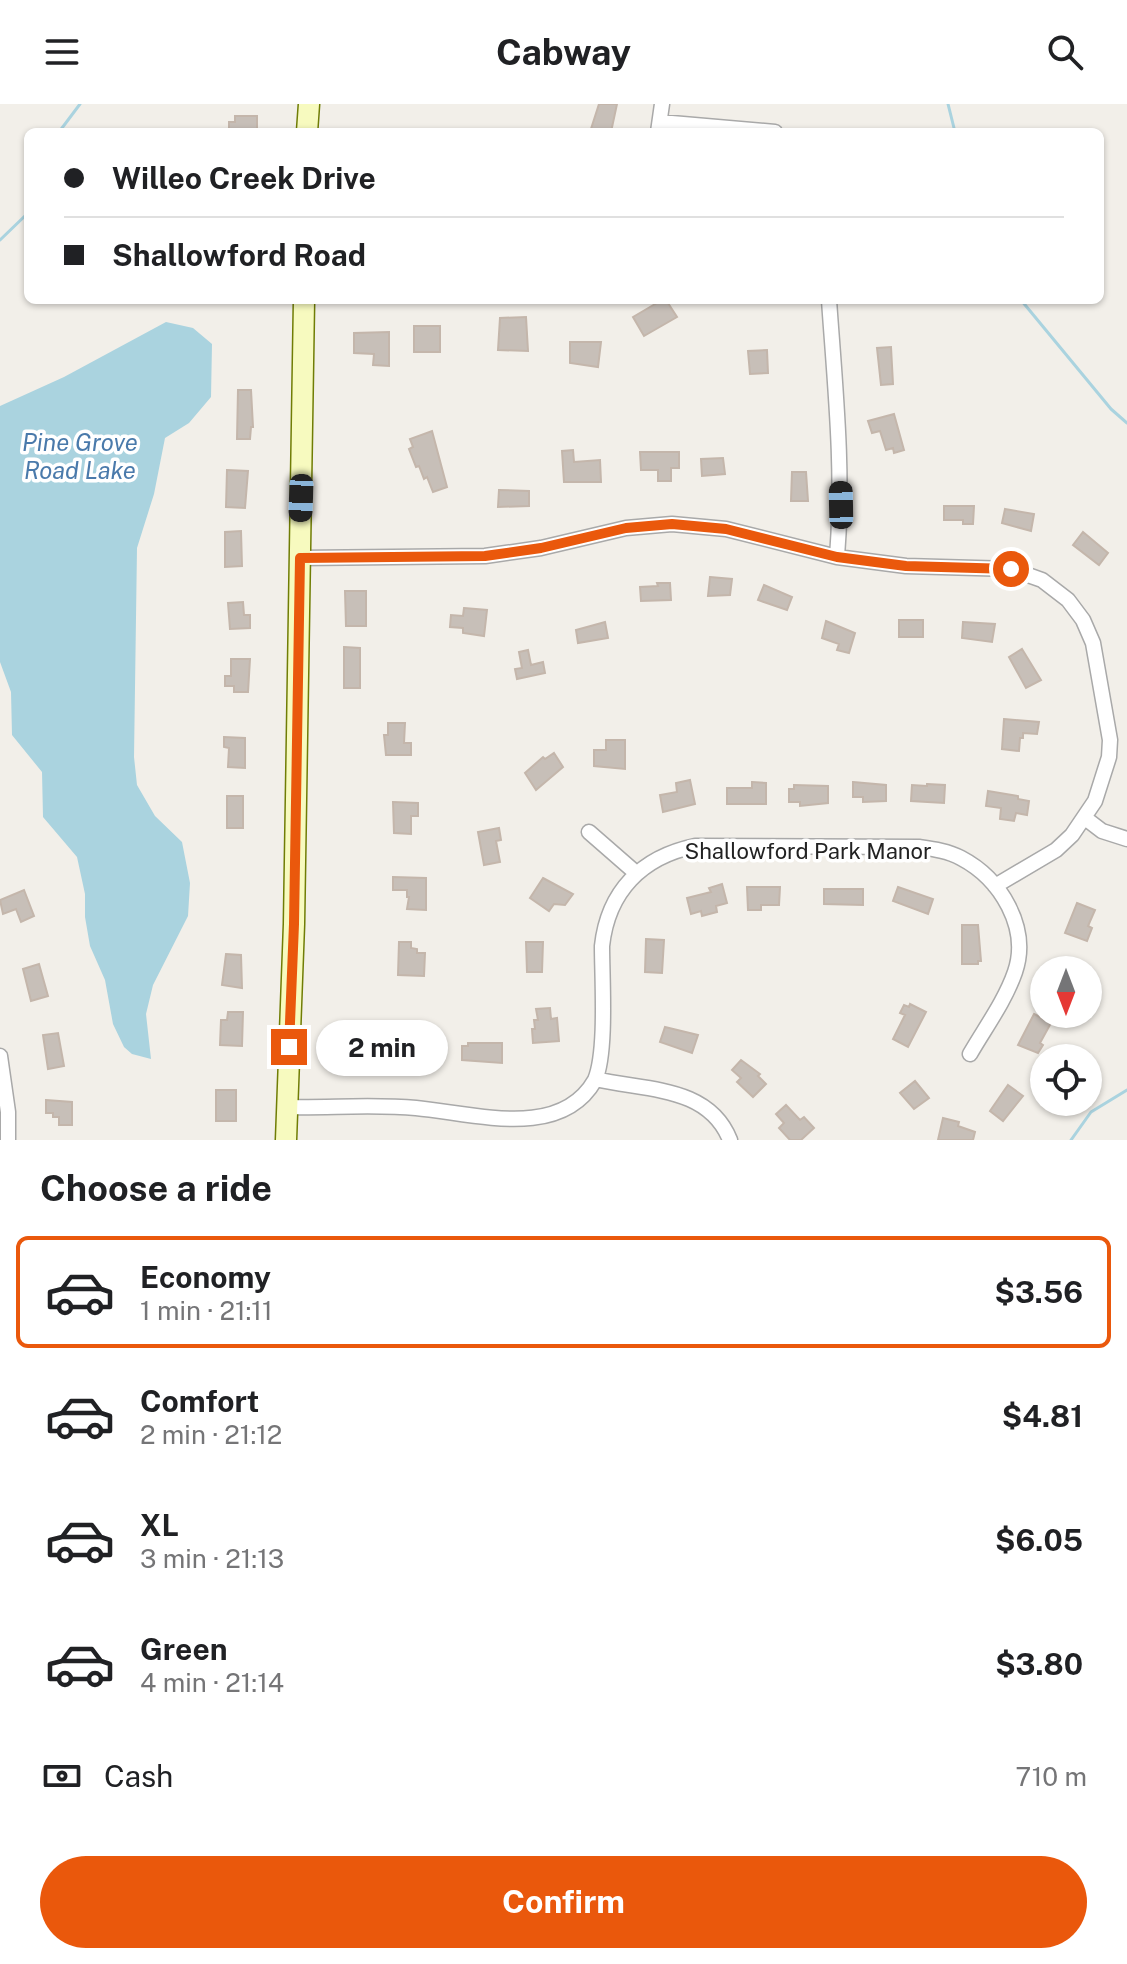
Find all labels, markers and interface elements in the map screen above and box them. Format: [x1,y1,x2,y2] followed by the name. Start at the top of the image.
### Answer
[40,30,84,74] icon: menu
[1043,30,1087,74] icon: search
[496,31,631,73] text: Cabway
[112,160,376,196] text: Willeo Creek Drive
[112,237,366,273] text: Shallowford Road
[22,428,138,484] water label: Pine Grove Road Lake
[288,474,314,522] car
[829,481,853,529] car
[993,551,1029,587] route start
[684,838,932,864] street label: Shallowford Park Manor
[1030,956,1102,1028] north arrow
[1030,956,1102,1116] map controls
[317,1019,449,1075] callout: 2 min
[271,1029,307,1065] route end
[348,1032,416,1063] text: 2 min
[1030,1044,1102,1116] button: locate
[40,1167,272,1209] text: Choose a ride
[44,1256,116,1328] icon: car
[140,1259,271,1295] text: Economy
[994,1274,1083,1310] text: $3.56
[140,1295,273,1326] text: 1 min · 21:11
[44,1380,116,1452] icon: car
[140,1383,259,1419] text: Comfort
[1002,1398,1083,1434] text: $4.81
[140,1419,282,1450] text: 2 min · 21:12
[44,1504,116,1576] icon: car
[140,1507,179,1543] text: XL
[995,1522,1083,1558] text: $6.05
[140,1543,284,1574] text: 3 min · 21:13
[44,1628,116,1700] icon: car
[140,1631,227,1667] text: Green
[995,1646,1083,1682] text: $3.80
[140,1667,284,1698] text: 4 min · 21:14
[40,1754,84,1798] icon: cash
[104,1758,173,1794] text: Cash
[1016,1761,1087,1792] text: 710 m
[40,1856,1087,1948] button: Confirm

